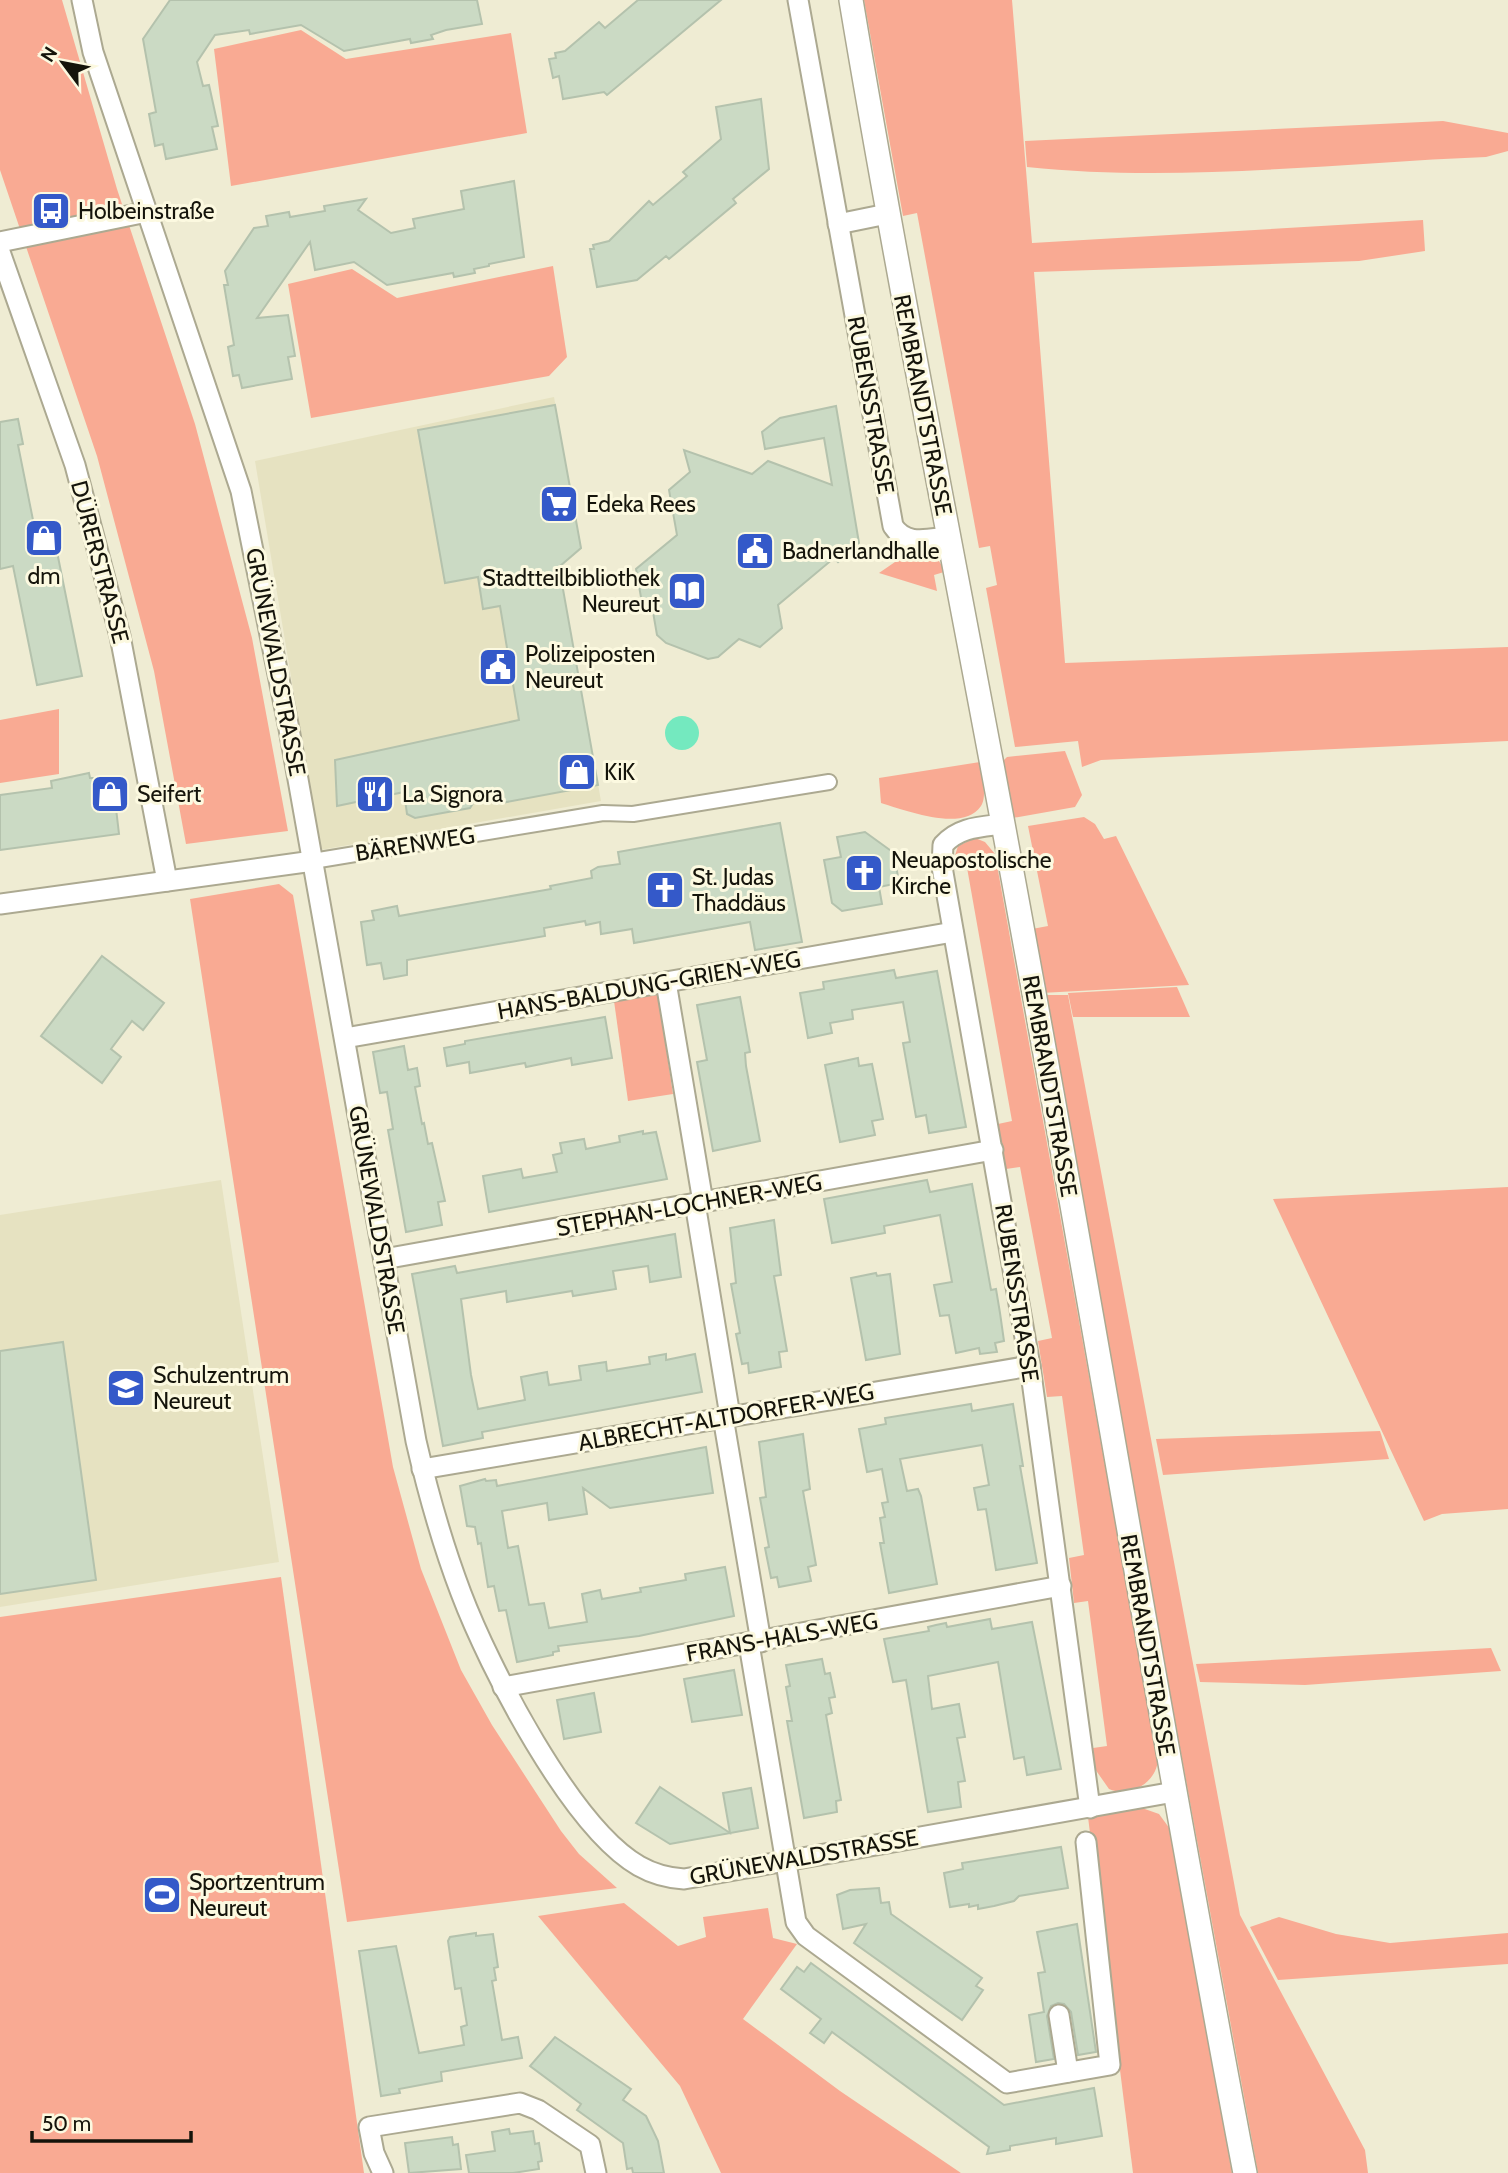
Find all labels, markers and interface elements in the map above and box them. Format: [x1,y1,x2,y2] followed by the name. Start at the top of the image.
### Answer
[28,28,98,98] north arrow
[36,42,62,66] text: N
[30,190,72,232] bus stop icon: Holbeinstraße
[78,197,215,225] place label: Holbeinstraße
[888,292,958,518] street label: REMBRANDTSTRASSE
[842,314,900,496] street label: RUBENSSTRASSE
[65,478,135,646] street label: DÜRERSTRASSE
[538,483,580,525] supermarket icon: Edeka Rees
[586,490,696,518] place label: Edeka Rees
[23,517,65,559] shop icon: dm
[734,530,776,572] public building icon: Badnerlandhalle
[782,537,940,565] place label: Badnerlandhalle
[240,546,312,778] street label: GRÜNEWALDSTRASSE
[28,562,60,590] place label: dm
[482,564,661,618] place label: Stadtteilbibliothek Neureut
[666,570,708,612] library icon: Stadtteilbibliothek Neureut
[525,640,655,694] place label: Polizeiposten Neureut
[477,646,519,688] public building icon: Polizeiposten Neureut
[556,751,598,793] shop icon: KiK
[604,758,635,786] place label: KiK
[89,773,131,815] shop icon: Seifert
[354,773,396,815] restaurant icon: La Signora
[137,780,202,808] place label: Seifert
[402,780,503,808] place label: La Signora
[353,821,477,867] street label: BÄRENWEG
[891,846,1052,900] place label: Neuapostolische Kirche
[843,852,885,894] church icon: Neuapostolische Kirche
[692,863,786,917] place label: St. Judas Thaddäus
[644,869,686,911] church icon: St. Judas Thaddäus
[495,945,803,1025] street label: HANS-BALDUNG-GRIEN-WEG
[1017,973,1083,1199] street label: REMBRANDTSTRASSE
[343,1104,411,1336] street label: GRÜNEWALDSTRASSE
[554,1168,824,1242] street label: STEPHAN-LOCHNER-WEG
[989,1202,1045,1384] street label: RUBENSSTRASSE
[153,1361,289,1415] place label: Schulzentrum Neureut
[105,1367,147,1409] school or university icon: Schulzentrum Neureut
[576,1377,876,1457] street label: ALBRECHT-ALTDORFER-WEG
[1115,1532,1181,1758] street label: REMBRANDTSTRASSE
[684,1606,880,1668] street label: FRANS-HALS-WEG
[688,1823,920,1891] street label: GRÜNEWALDSTRASSE
[189,1868,325,1922] place label: Sportzentrum Neureut
[141,1874,183,1916] sports icon: Sportzentrum Neureut
[32,2100,191,2144] scale bar
[42,2111,91,2136] text: 50 m

